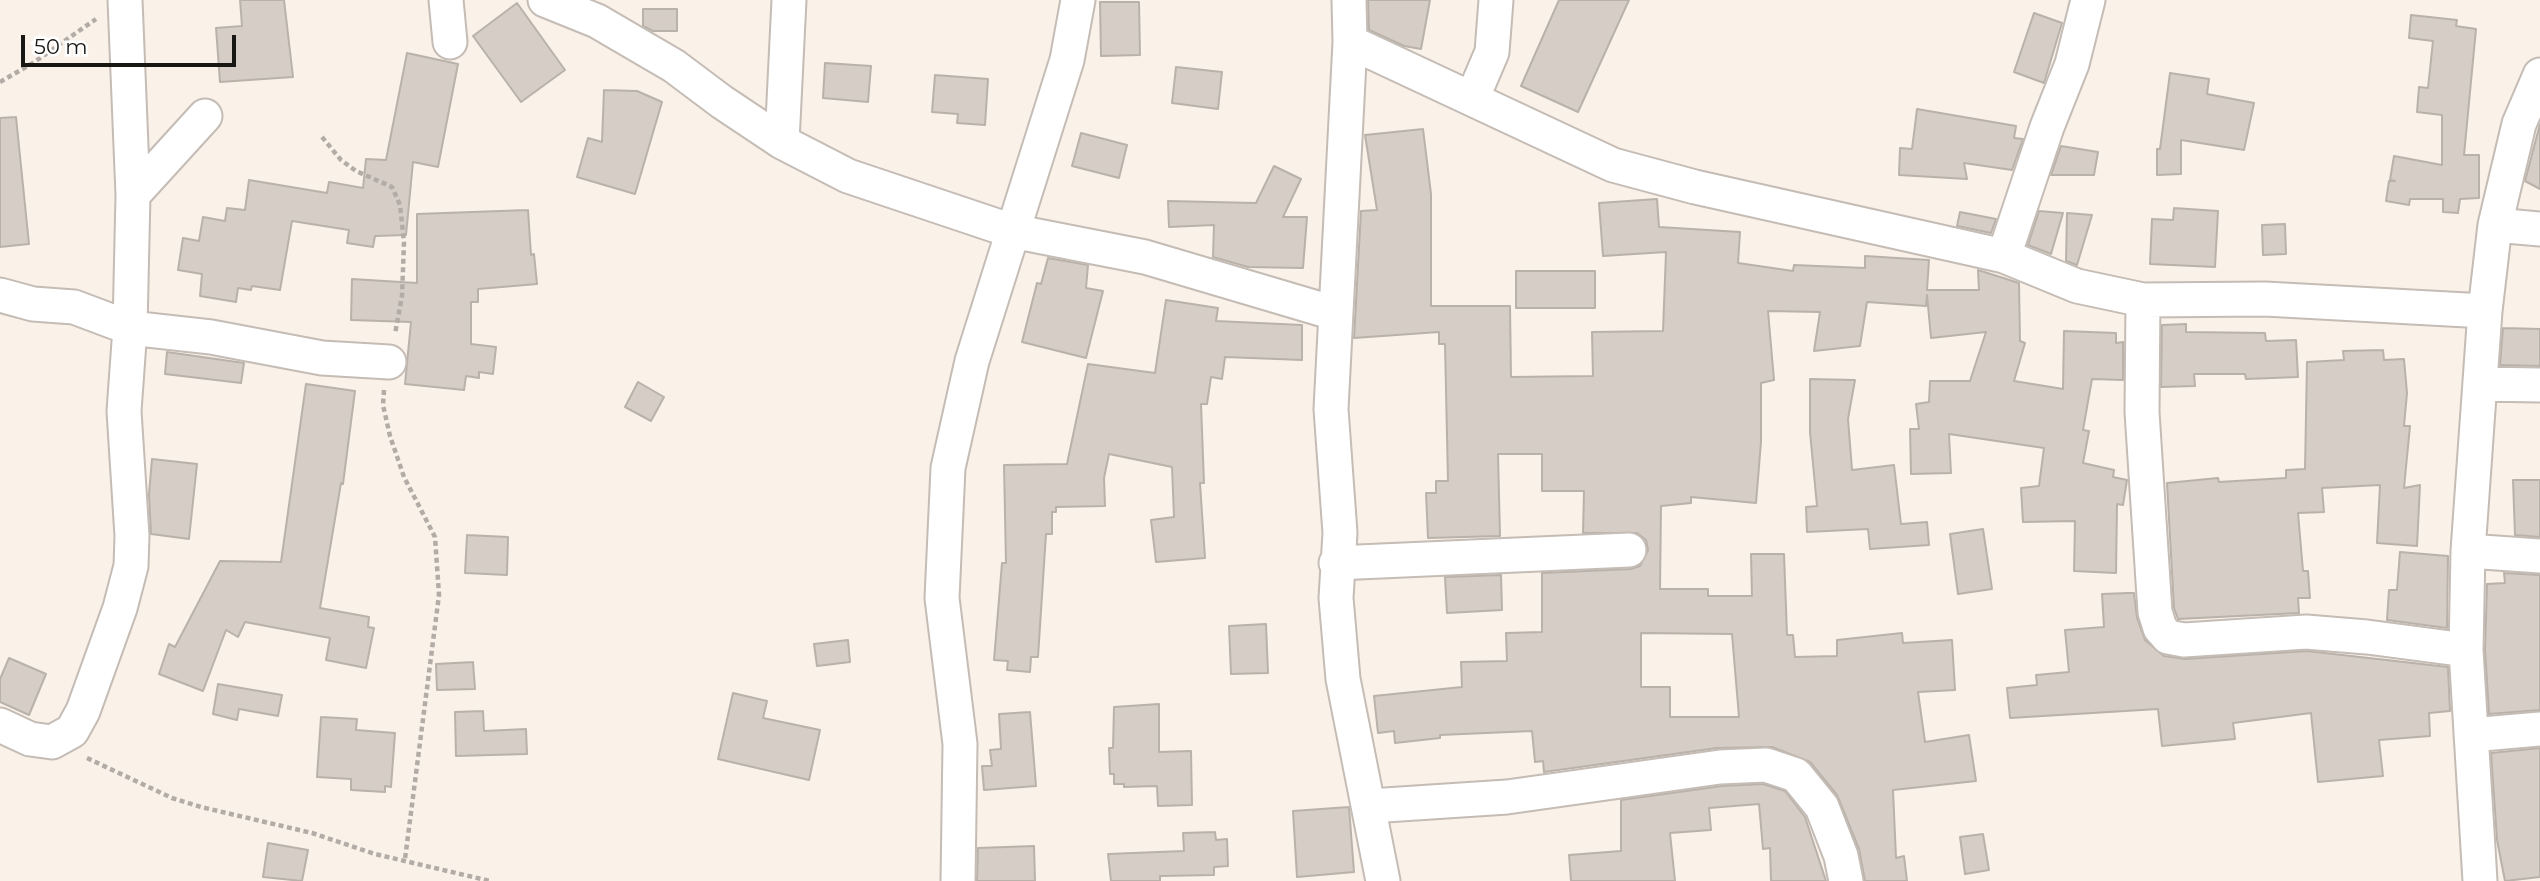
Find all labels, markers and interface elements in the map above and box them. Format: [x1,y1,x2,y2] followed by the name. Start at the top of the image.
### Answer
[24,21,240,65] scale bar
[34,34,88,59] text: 50 m

